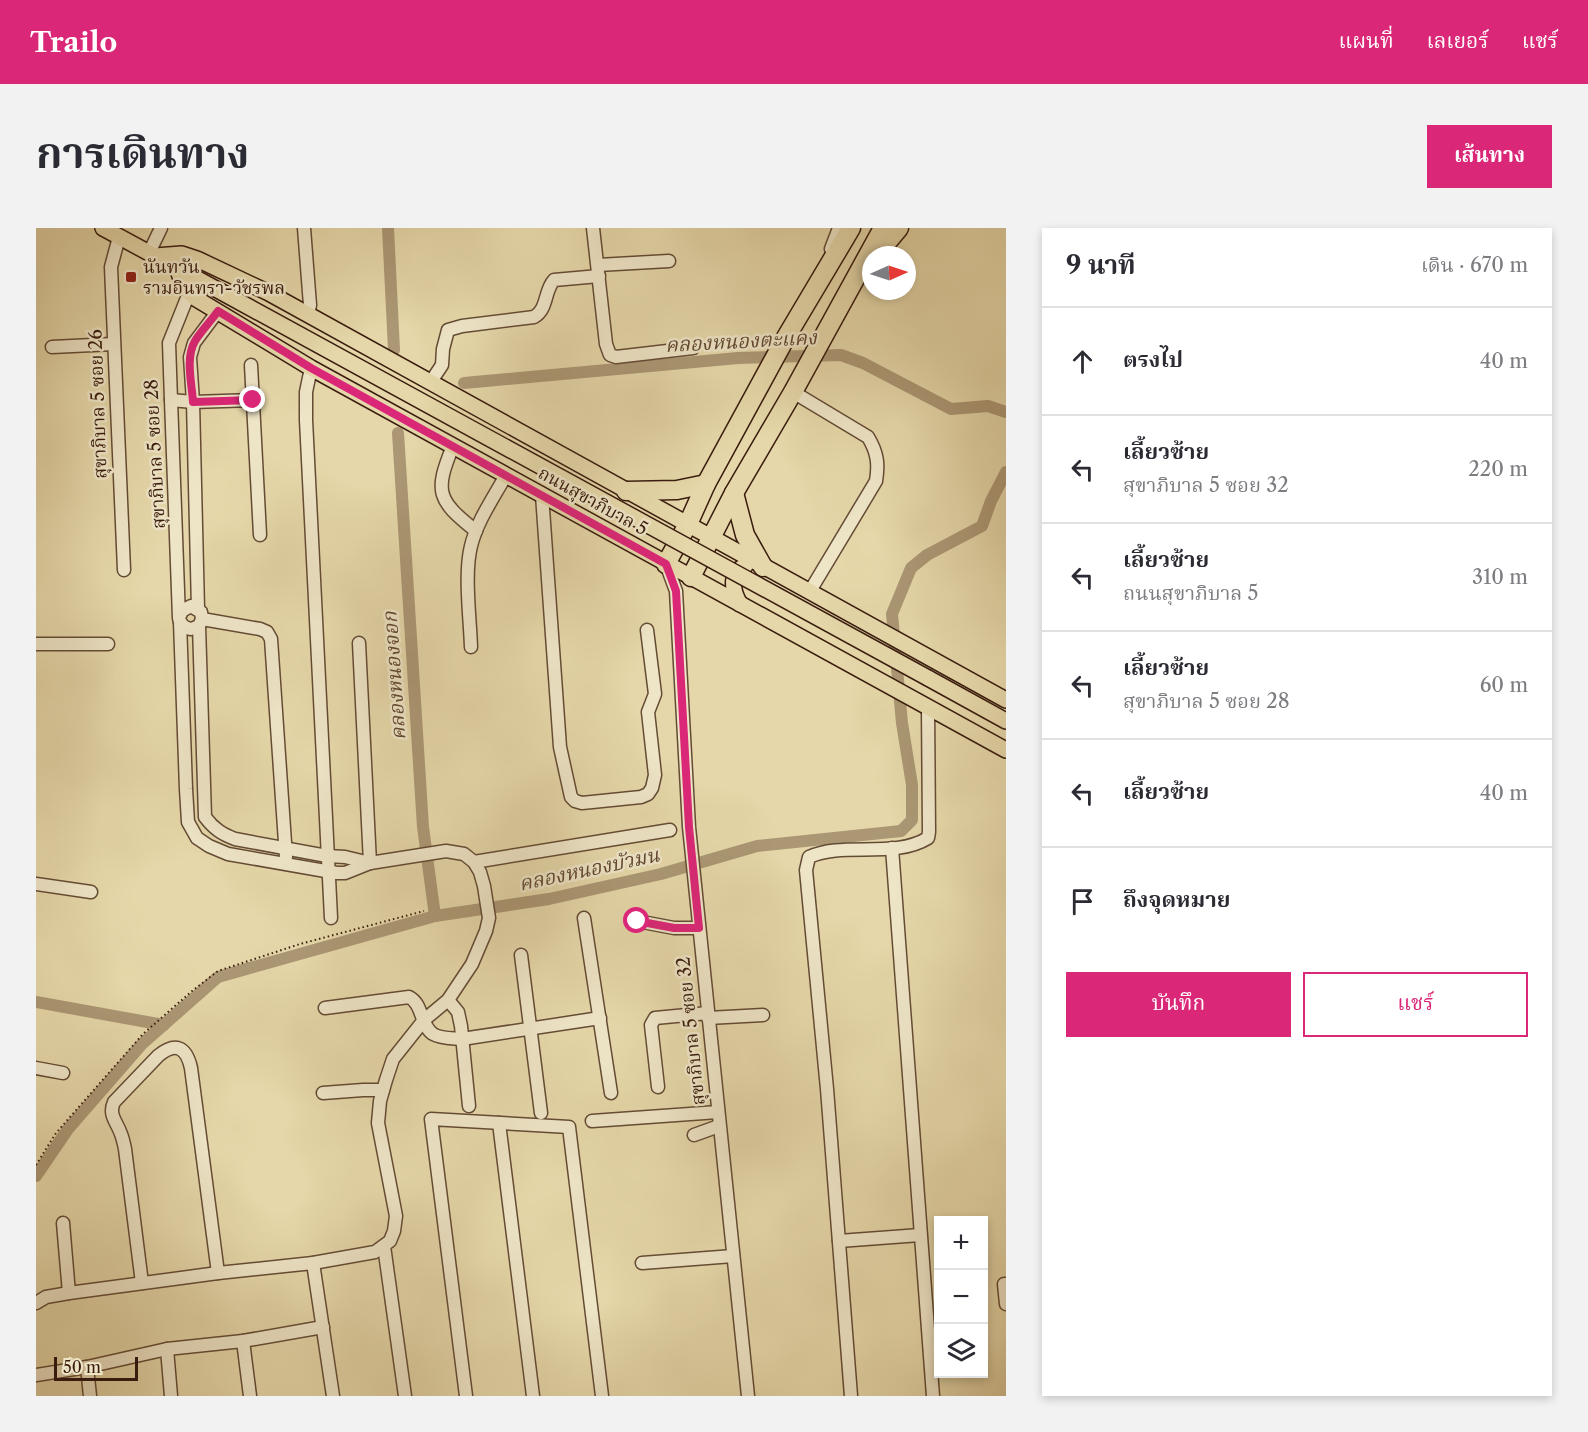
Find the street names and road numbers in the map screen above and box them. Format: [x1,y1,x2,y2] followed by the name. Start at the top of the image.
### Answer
[84,329,113,479] street label: สุขาภิบาล 5 ซอย 26
[140,379,171,529] street label: สุขาภิบาล 5 ซอย 28
[534,462,652,541] street label: ถนนสุขาภิบาล 5
[672,956,711,1106] street label: สุขาภิบาล 5 ซอย 32

